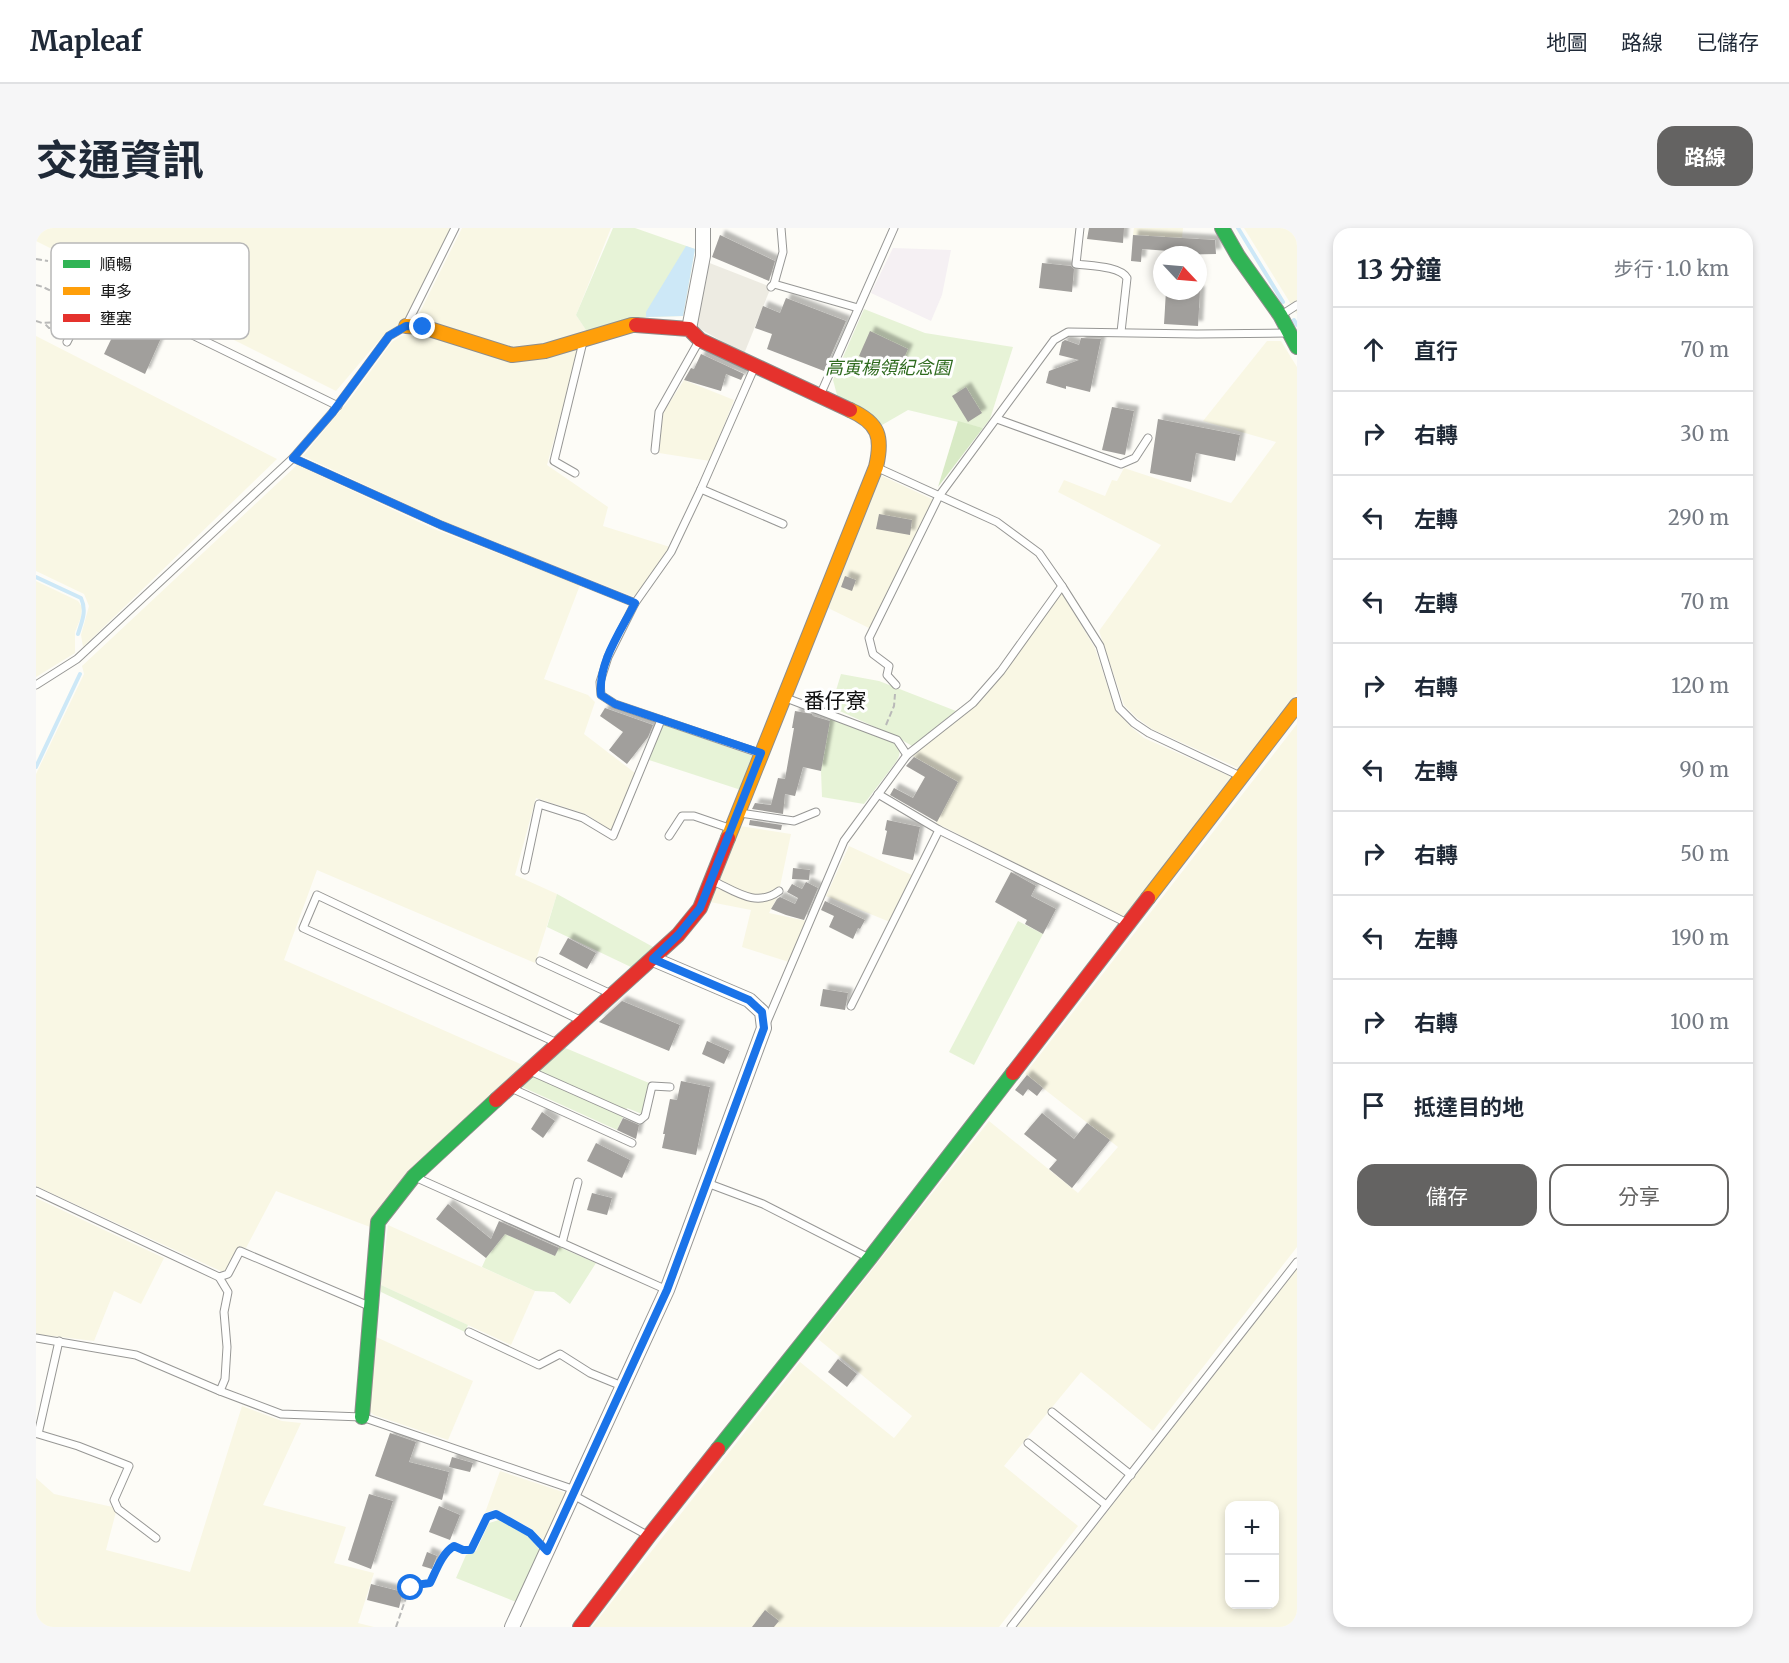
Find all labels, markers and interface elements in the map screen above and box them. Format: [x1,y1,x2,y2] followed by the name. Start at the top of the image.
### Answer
[30,23,142,59] text: Mapleaf
[1546,29,1588,56] text: 地圖
[1621,29,1663,56] text: 路線
[1696,29,1759,56] text: 已儲存
[1657,126,1753,186] button: 路線
[36,134,204,186] text: 交通資訊
[51,243,249,339] legend
[1153,246,1207,300] north arrow
[1357,253,1442,286] text: 13 分鐘
[100,254,132,274] text: 順暢
[1614,256,1729,281] text: 步行 · 1.0 km
[100,281,132,301] text: 車多
[100,308,132,328] text: 壅塞
[409,313,435,339] route end
[1357,333,1390,366] icon: ahead
[1414,337,1458,365] text: 直行
[1681,337,1729,362] text: 70 m
[825,356,954,379] park label: 高寅楊領紀念園
[1357,417,1390,450] icon: right
[1414,421,1458,449] text: 右轉
[1680,421,1729,446] text: 30 m
[1357,501,1390,534] icon: left
[1414,505,1458,533] text: 左轉
[1668,505,1729,530] text: 290 m
[1357,585,1390,618] icon: left
[1414,589,1458,617] text: 左轉
[1681,589,1729,614] text: 70 m
[1357,669,1390,702] icon: right
[1414,673,1458,701] text: 右轉
[1671,673,1729,698] text: 120 m
[804,687,867,714] district label: 番仔寮
[1357,753,1390,786] icon: left
[1414,757,1458,785] text: 左轉
[1679,757,1729,782] text: 90 m
[1357,837,1390,870] icon: right
[1414,841,1458,869] text: 右轉
[1680,841,1729,866] text: 50 m
[1357,921,1390,954] icon: left
[1414,925,1458,953] text: 左轉
[1671,925,1729,950] text: 190 m
[1357,1005,1390,1038] icon: right
[1414,1009,1458,1037] text: 右轉
[1670,1009,1729,1034] text: 100 m
[1357,1089,1390,1122] icon: arrive
[1414,1093,1524,1121] text: 抵達目的地
[1357,1164,1537,1226] button: 儲存
[1549,1164,1729,1226] button: 分享
[1225,1501,1279,1609] map controls
[1225,1501,1279,1555] button: +
[1225,1555,1279,1609] button: −
[397,1574,423,1600] route start

